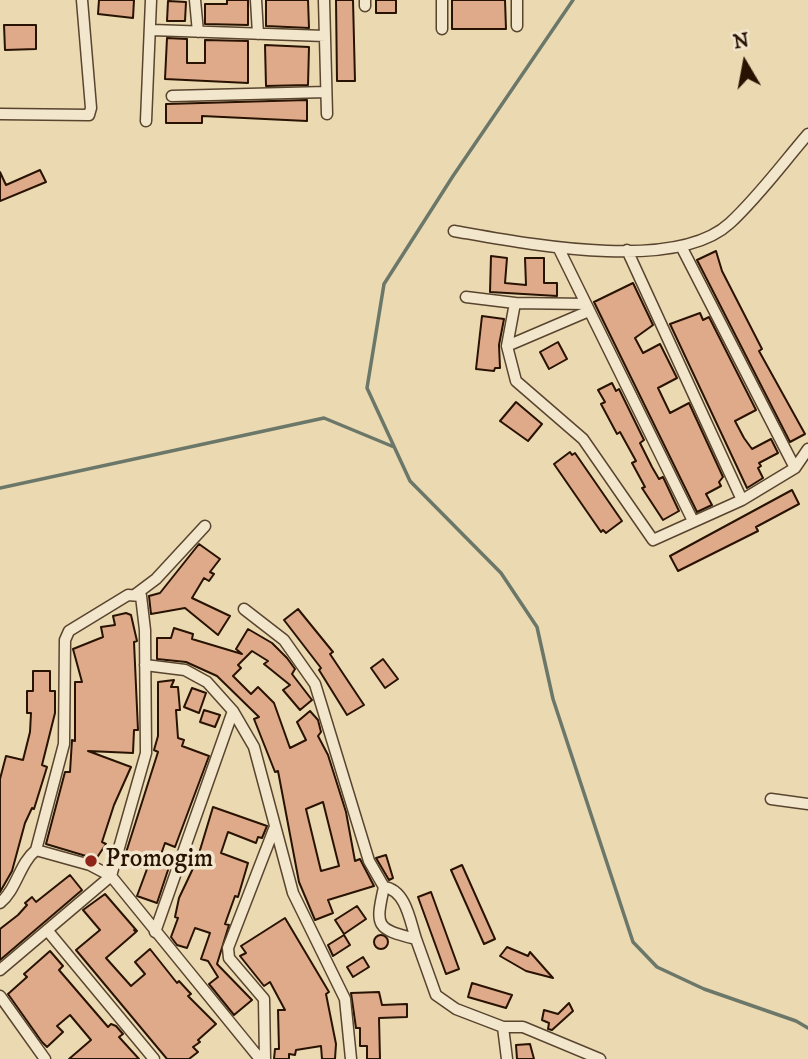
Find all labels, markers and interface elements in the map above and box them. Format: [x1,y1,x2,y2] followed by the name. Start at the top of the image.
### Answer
[710,28,780,98] north arrow
[732,29,751,55] text: N
[105,845,213,877] place label: Promogim
[83,853,99,869] marker: Promogim

